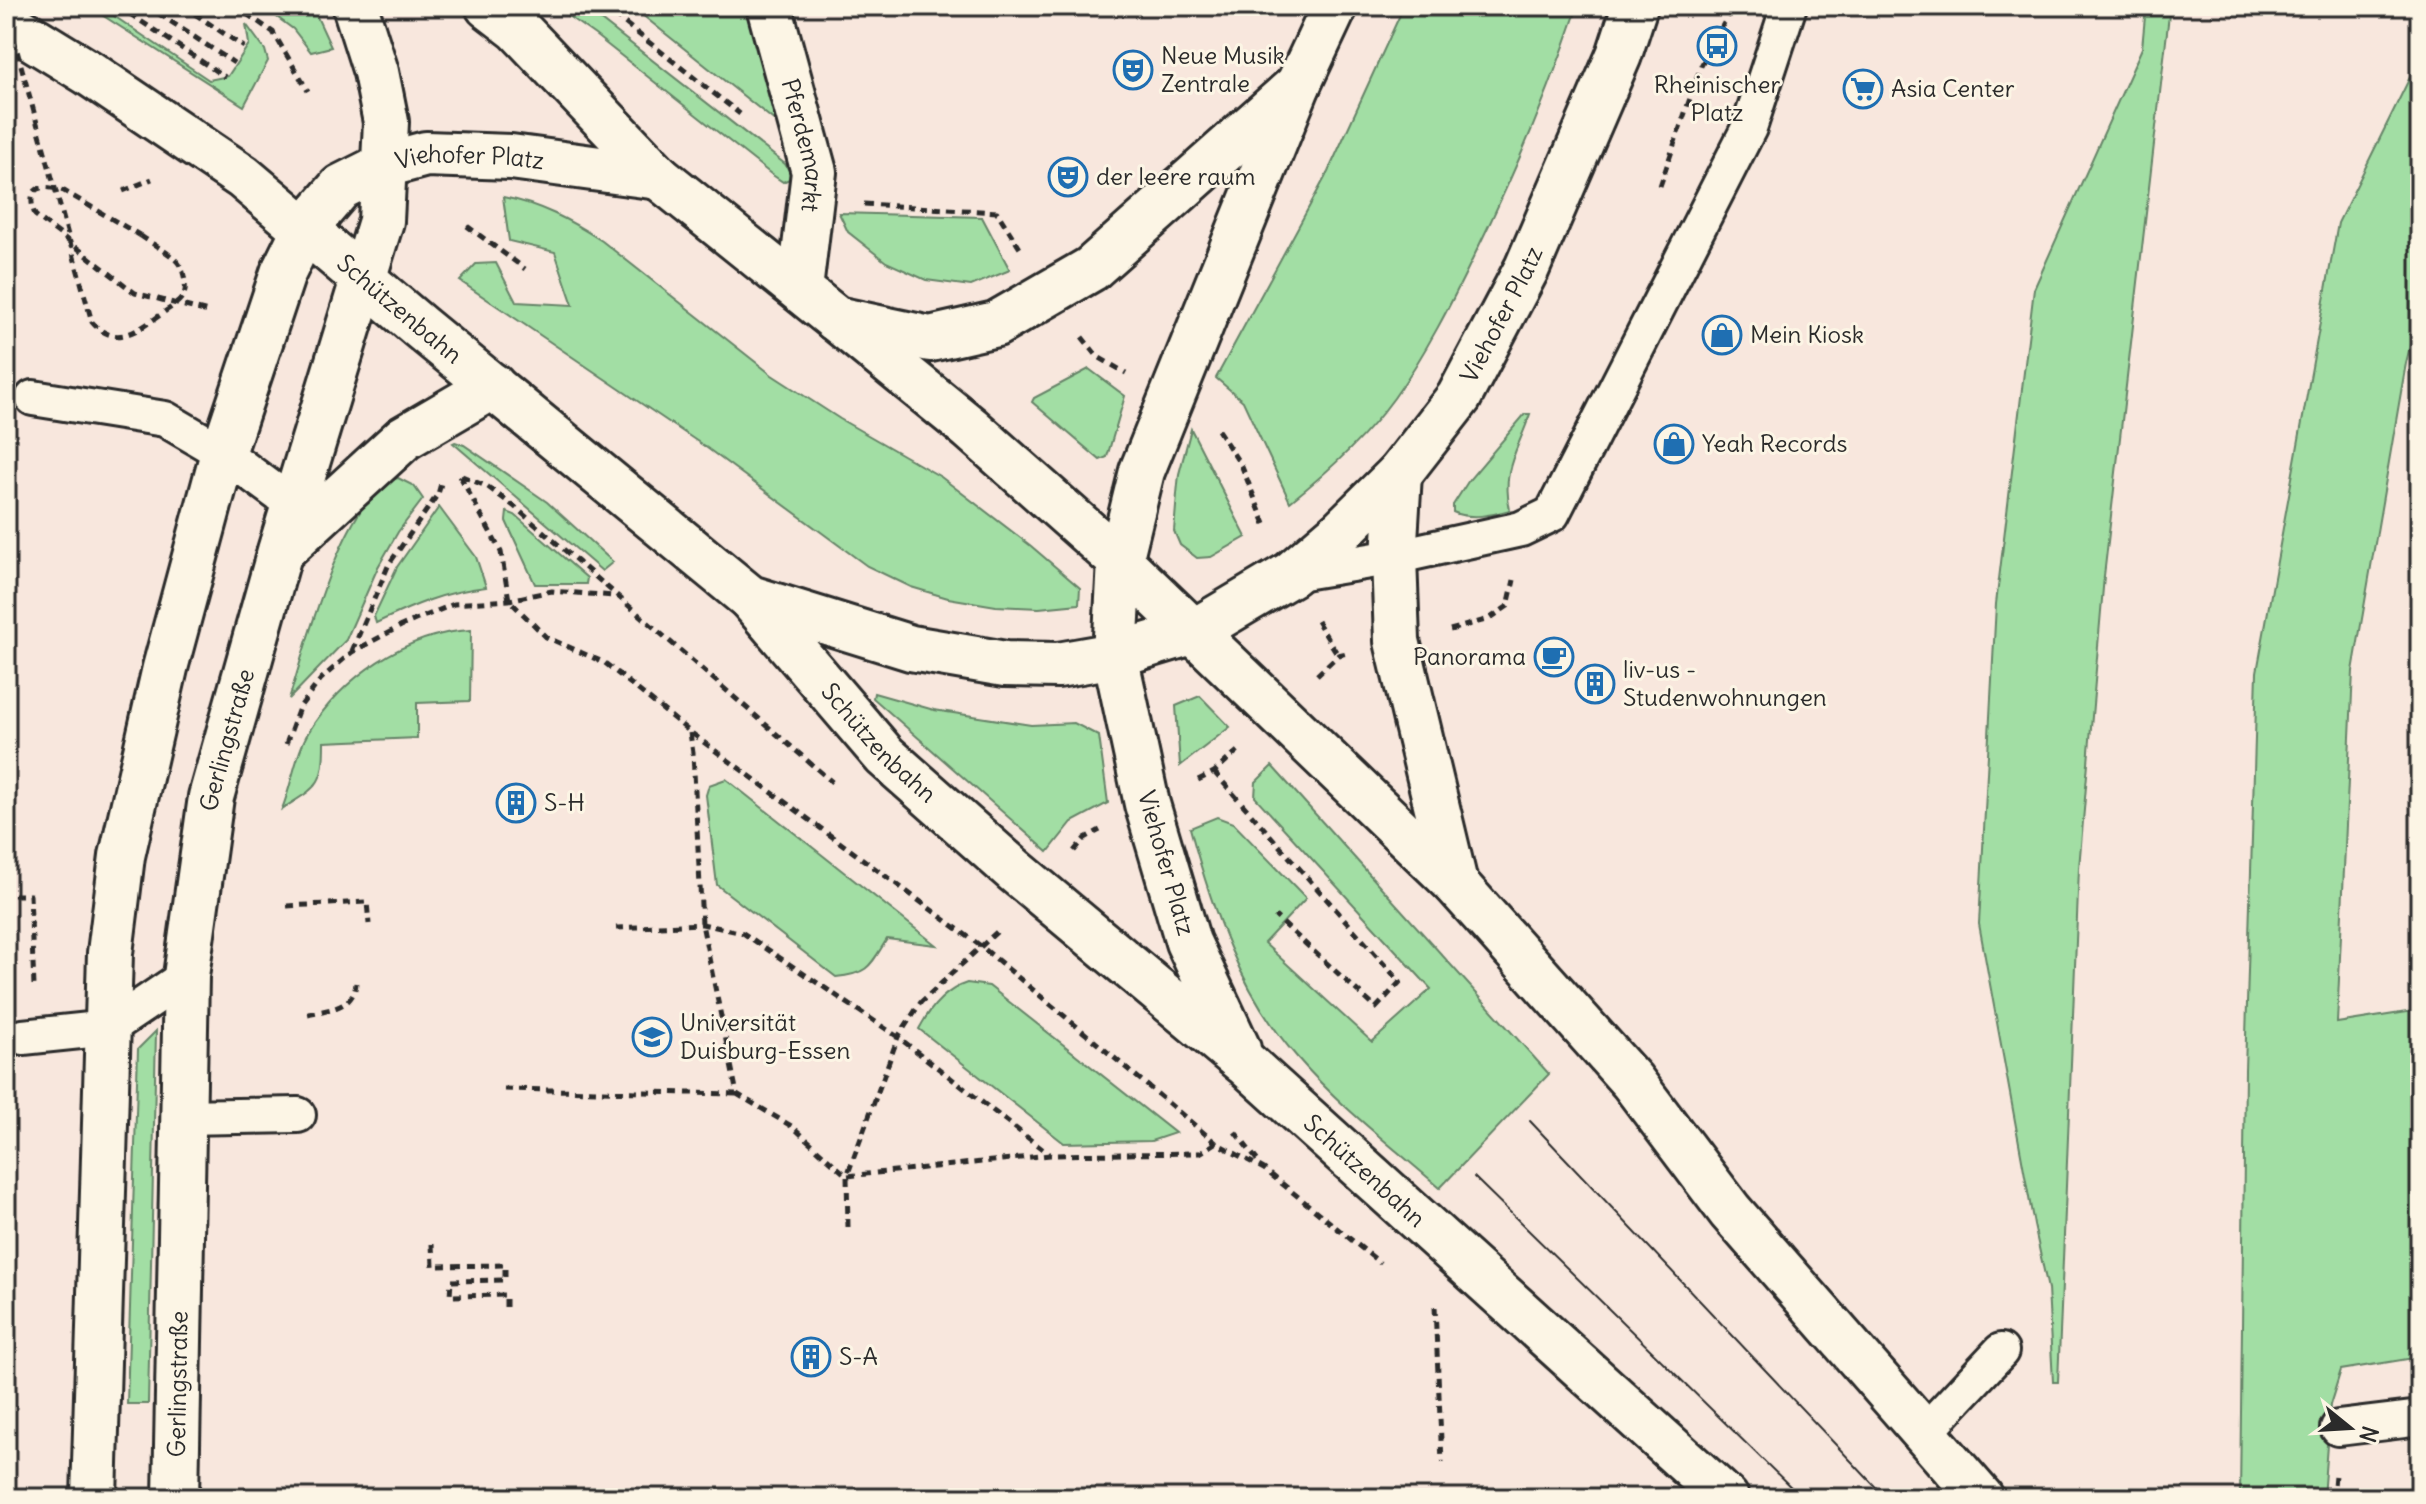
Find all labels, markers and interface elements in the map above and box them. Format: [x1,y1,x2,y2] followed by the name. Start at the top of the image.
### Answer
[1696,25,1738,67] bus stop icon: Rheinischer Platz
[1161,40,1285,98] place label: Neue Musik Zentrale
[1112,49,1154,91] theatre icon: Neue Musik Zentrale
[1842,68,1884,110] supermarket icon: Asia Center
[1654,69,1780,127] place label: Rheinischer Platz
[1891,73,2015,103] place label: Asia Center
[775,75,830,214] street label: Pferdemarkt
[392,138,546,176] street label: Viehofer Platz
[1047,156,1089,198] theatre icon: der leere raum
[1096,161,1256,191] place label: der leere raum
[1453,242,1548,387] street label: Viehofer Platz
[331,247,469,369] street label: Schützenbahn
[1701,314,1743,356] shop icon: Mein Kiosk
[1750,319,1864,349] place label: Mein Kiosk
[1653,423,1695,465] shop icon: Yeah Records
[1702,428,1847,458] place label: Yeah Records
[1533,636,1575,678] cafe icon: Panorama
[1413,641,1526,671] place label: Panorama
[1623,654,1827,712] place label: liv-us - Studenwohnungen
[1574,663,1616,705] building icon: liv-us - Studenwohnungen
[193,665,260,813] street label: Gerlingstraße
[815,677,943,808] street label: Schützenbahn
[495,782,537,824] building icon: S-H
[544,787,585,817] place label: S-H
[1132,787,1202,939] street label: Viehofer Platz
[680,1007,850,1065] place label: Universität Duisburg-Essen
[631,1016,673,1058] school or university icon: Universität Duisburg-Essen
[1298,1107,1432,1233] street label: Schützenbahn
[161,1311,194,1457] street label: Gerlingstraße
[790,1336,832,1378] building icon: S-A
[839,1341,878,1371] place label: S-A
[2310,1388,2390,1468] north arrow
[2353,1423,2385,1446] text: N

